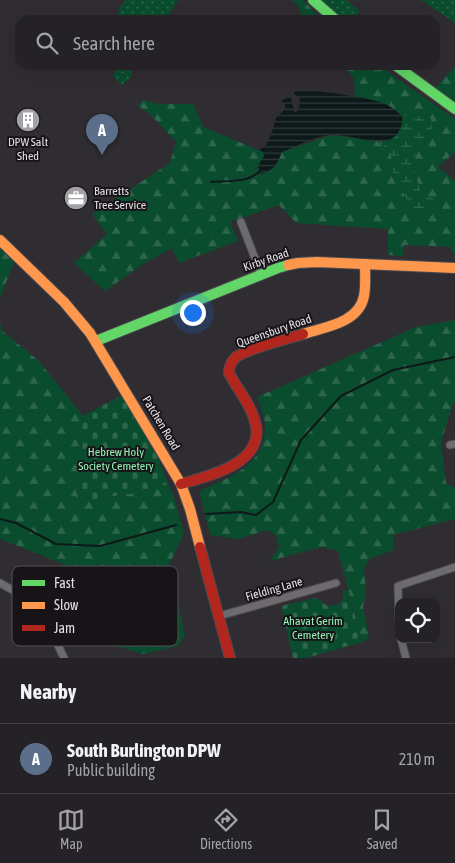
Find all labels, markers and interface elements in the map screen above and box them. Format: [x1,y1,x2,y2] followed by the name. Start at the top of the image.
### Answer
[15,15,440,70] search box
[33,29,61,57] icon: search
[73,32,155,54] text: Search here
[15,107,41,133] building icon: DPW Salt Shed
[86,114,118,155] pin: A
[8,135,49,163] place label: DPW Salt Shed
[94,184,146,212] place label: Barretts Tree Service
[63,185,89,211] office icon: Barretts Tree Service
[241,246,291,274] street label: Kirby Road
[180,300,206,326] your location
[235,312,313,350] street label: Queensbury Road
[139,393,183,453] street label: Patchen Road
[78,445,154,473] park label: Hebrew Holy Society Cemetery
[12,566,178,646] legend
[244,574,304,604] street label: Fielding Lane
[54,575,75,591] text: Fast
[54,597,79,613] text: Slow
[395,598,440,643] map controls
[395,598,440,643] button: locate
[283,614,343,642] park label: Ahavat Gerim Cemetery
[54,620,75,636] text: Jam
[20,679,76,703] text: Nearby
[67,739,221,761] text: South Burlington DPW
[32,750,40,768] text: A
[399,750,435,768] text: 210 m
[67,761,155,779] text: Public building
[57,806,85,852] tab: Map
[200,806,252,852] tab: Directions
[367,806,398,852] tab: Saved

